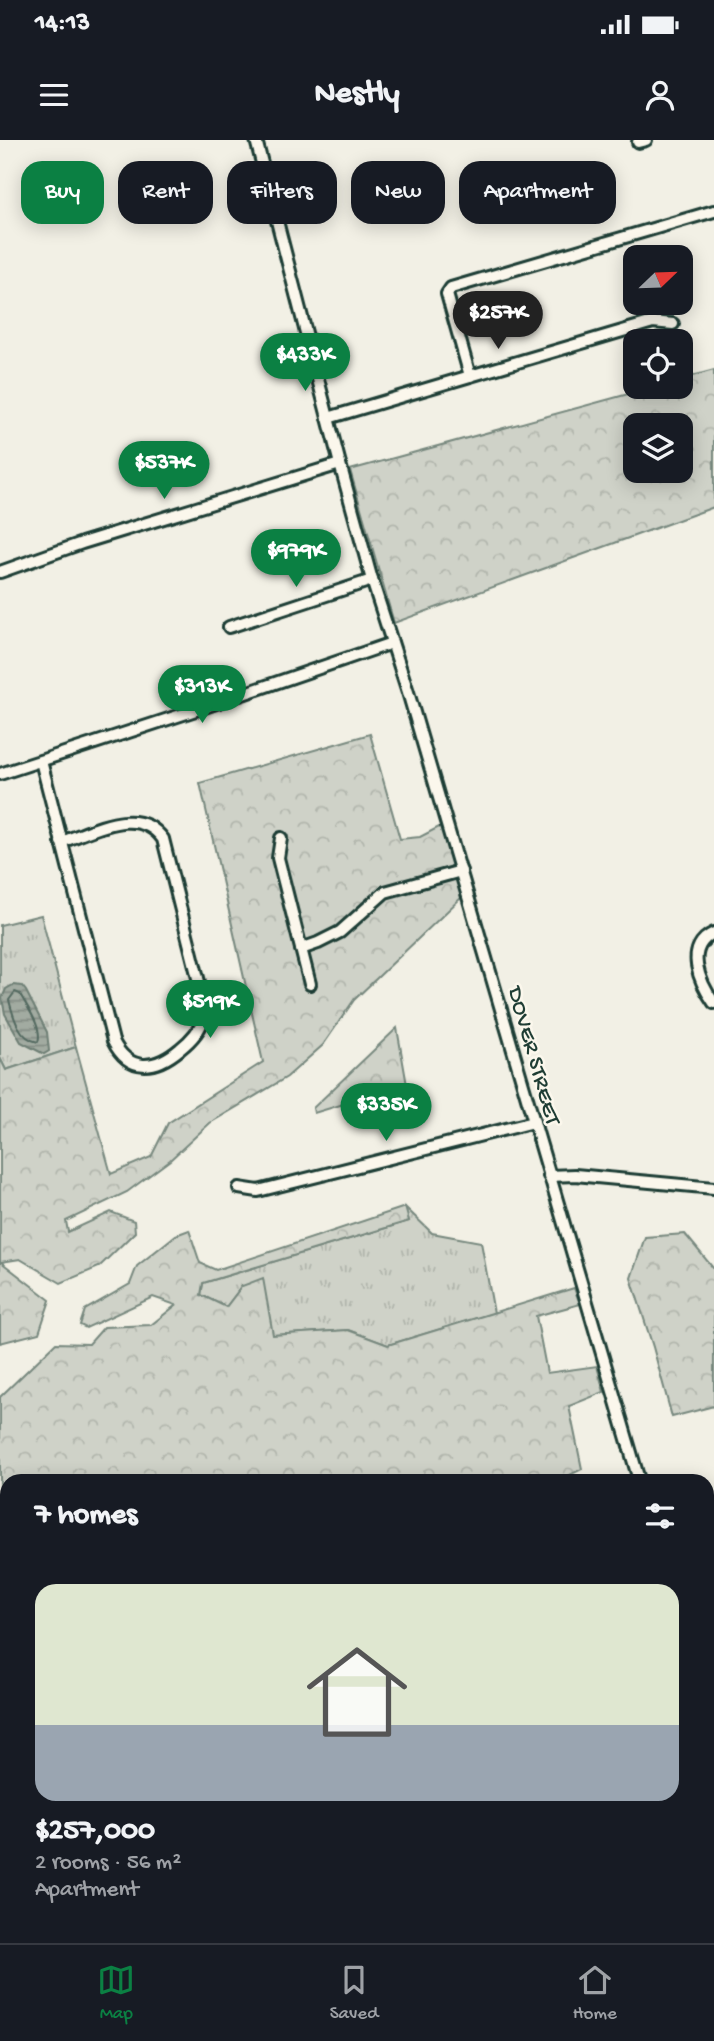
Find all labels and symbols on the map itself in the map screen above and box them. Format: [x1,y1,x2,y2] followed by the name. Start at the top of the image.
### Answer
[623,245,693,315] north arrow
[449,292,547,351] pin: $257K
[256,334,354,393] pin: $433K
[115,442,213,501] pin: $537K
[247,530,345,589] pin: $979K
[153,666,251,725] pin: $313K
[161,981,259,1040] pin: $519K
[499,982,566,1129] street label: DOVER STREET
[337,1084,435,1143] pin: $335K

